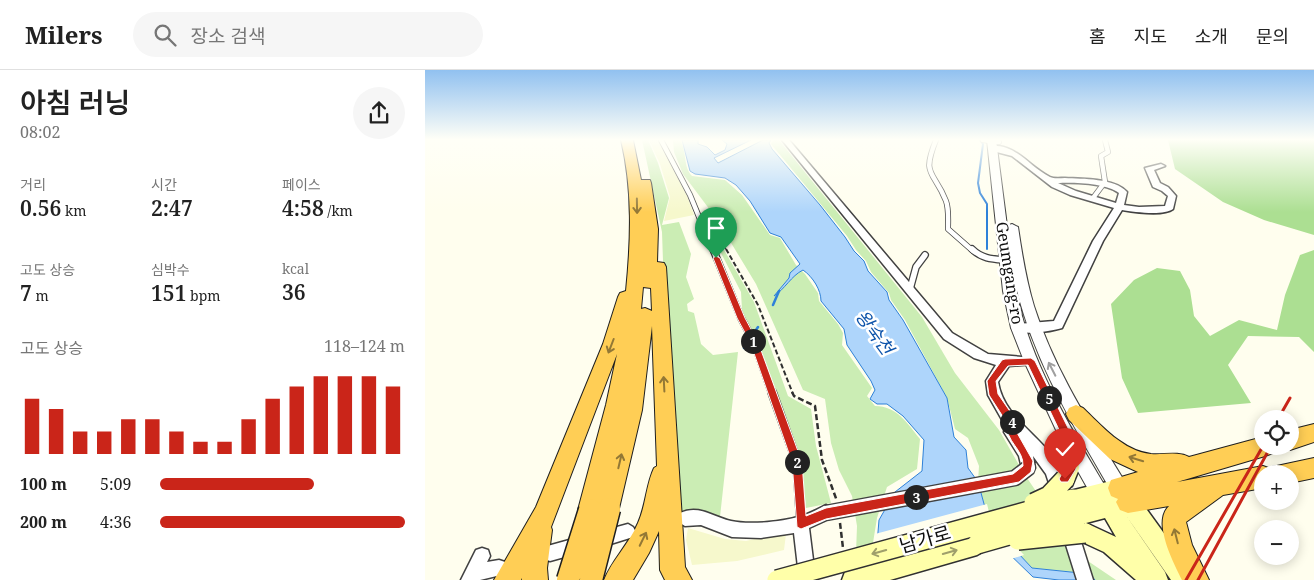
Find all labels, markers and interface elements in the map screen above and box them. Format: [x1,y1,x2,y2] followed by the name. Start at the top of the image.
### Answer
[133,12,483,57] search box
[25,18,103,51] text: Milers
[151,21,179,49] icon: search
[191,23,265,49] text: 장소 검색
[1089,24,1106,48] text: 홈
[1134,24,1167,48] text: 지도
[1195,24,1228,48] text: 소개
[1256,24,1289,48] text: 문의
[20,83,130,121] text: 아침 러닝
[353,87,405,139] button: share
[20,121,60,143] text: 08:02
[20,175,46,194] text: 거리
[151,175,177,194] text: 시간
[282,175,321,194] text: 페이스
[20,194,61,222] text: 0.56
[151,194,193,222] text: 2:47
[282,194,324,222] text: 4:58
[632,197,642,213] one-way arrow
[61,201,86,220] text: km
[324,201,353,220] text: /km
[695,207,737,258] pin
[702,214,730,242] icon: arrive
[991,220,1029,326] street label: Geumgang-ro
[282,259,309,278] text: kcal
[20,260,75,279] text: 고도 상승
[151,260,190,279] text: 심박수
[282,278,306,306] text: 36
[20,279,32,307] text: 7
[151,279,186,307] text: 151
[32,286,49,305] text: m
[186,286,221,305] text: bpm
[851,305,901,361] water label: 왕숙천
[741,328,765,354] pin: 1
[750,332,757,351] text: 1
[324,335,405,357] text: 118–124 m
[20,337,83,359] text: 고도 상승
[606,338,615,353] one-way arrow
[1047,362,1056,377] one-way arrow
[659,376,668,392] one-way arrow
[1037,386,1061,410] pin: 5
[1046,389,1053,408] text: 5
[999,410,1025,434] pin: 4
[1254,410,1299,565] map controls
[1254,410,1299,455] button: locate
[1009,413,1016,432] text: 4
[1044,428,1086,479] pin
[1051,435,1079,463] icon: check
[785,450,809,474] pin: 2
[794,453,801,472] text: 2
[616,454,625,470] one-way arrow
[1128,454,1144,464] one-way arrow
[1254,465,1299,510] button: +
[20,473,67,495] text: 100 m
[100,473,131,495] text: 5:09
[903,484,929,510] pin: 3
[913,488,920,507] text: 3
[20,511,67,533] text: 200 m
[100,511,131,533] text: 4:36
[896,519,954,559] street label: 남가로
[1254,520,1299,565] button: −
[1171,528,1181,544] one-way arrow
[639,532,648,547] one-way arrow
[871,547,887,557] one-way arrow
[942,547,958,557] one-way arrow

